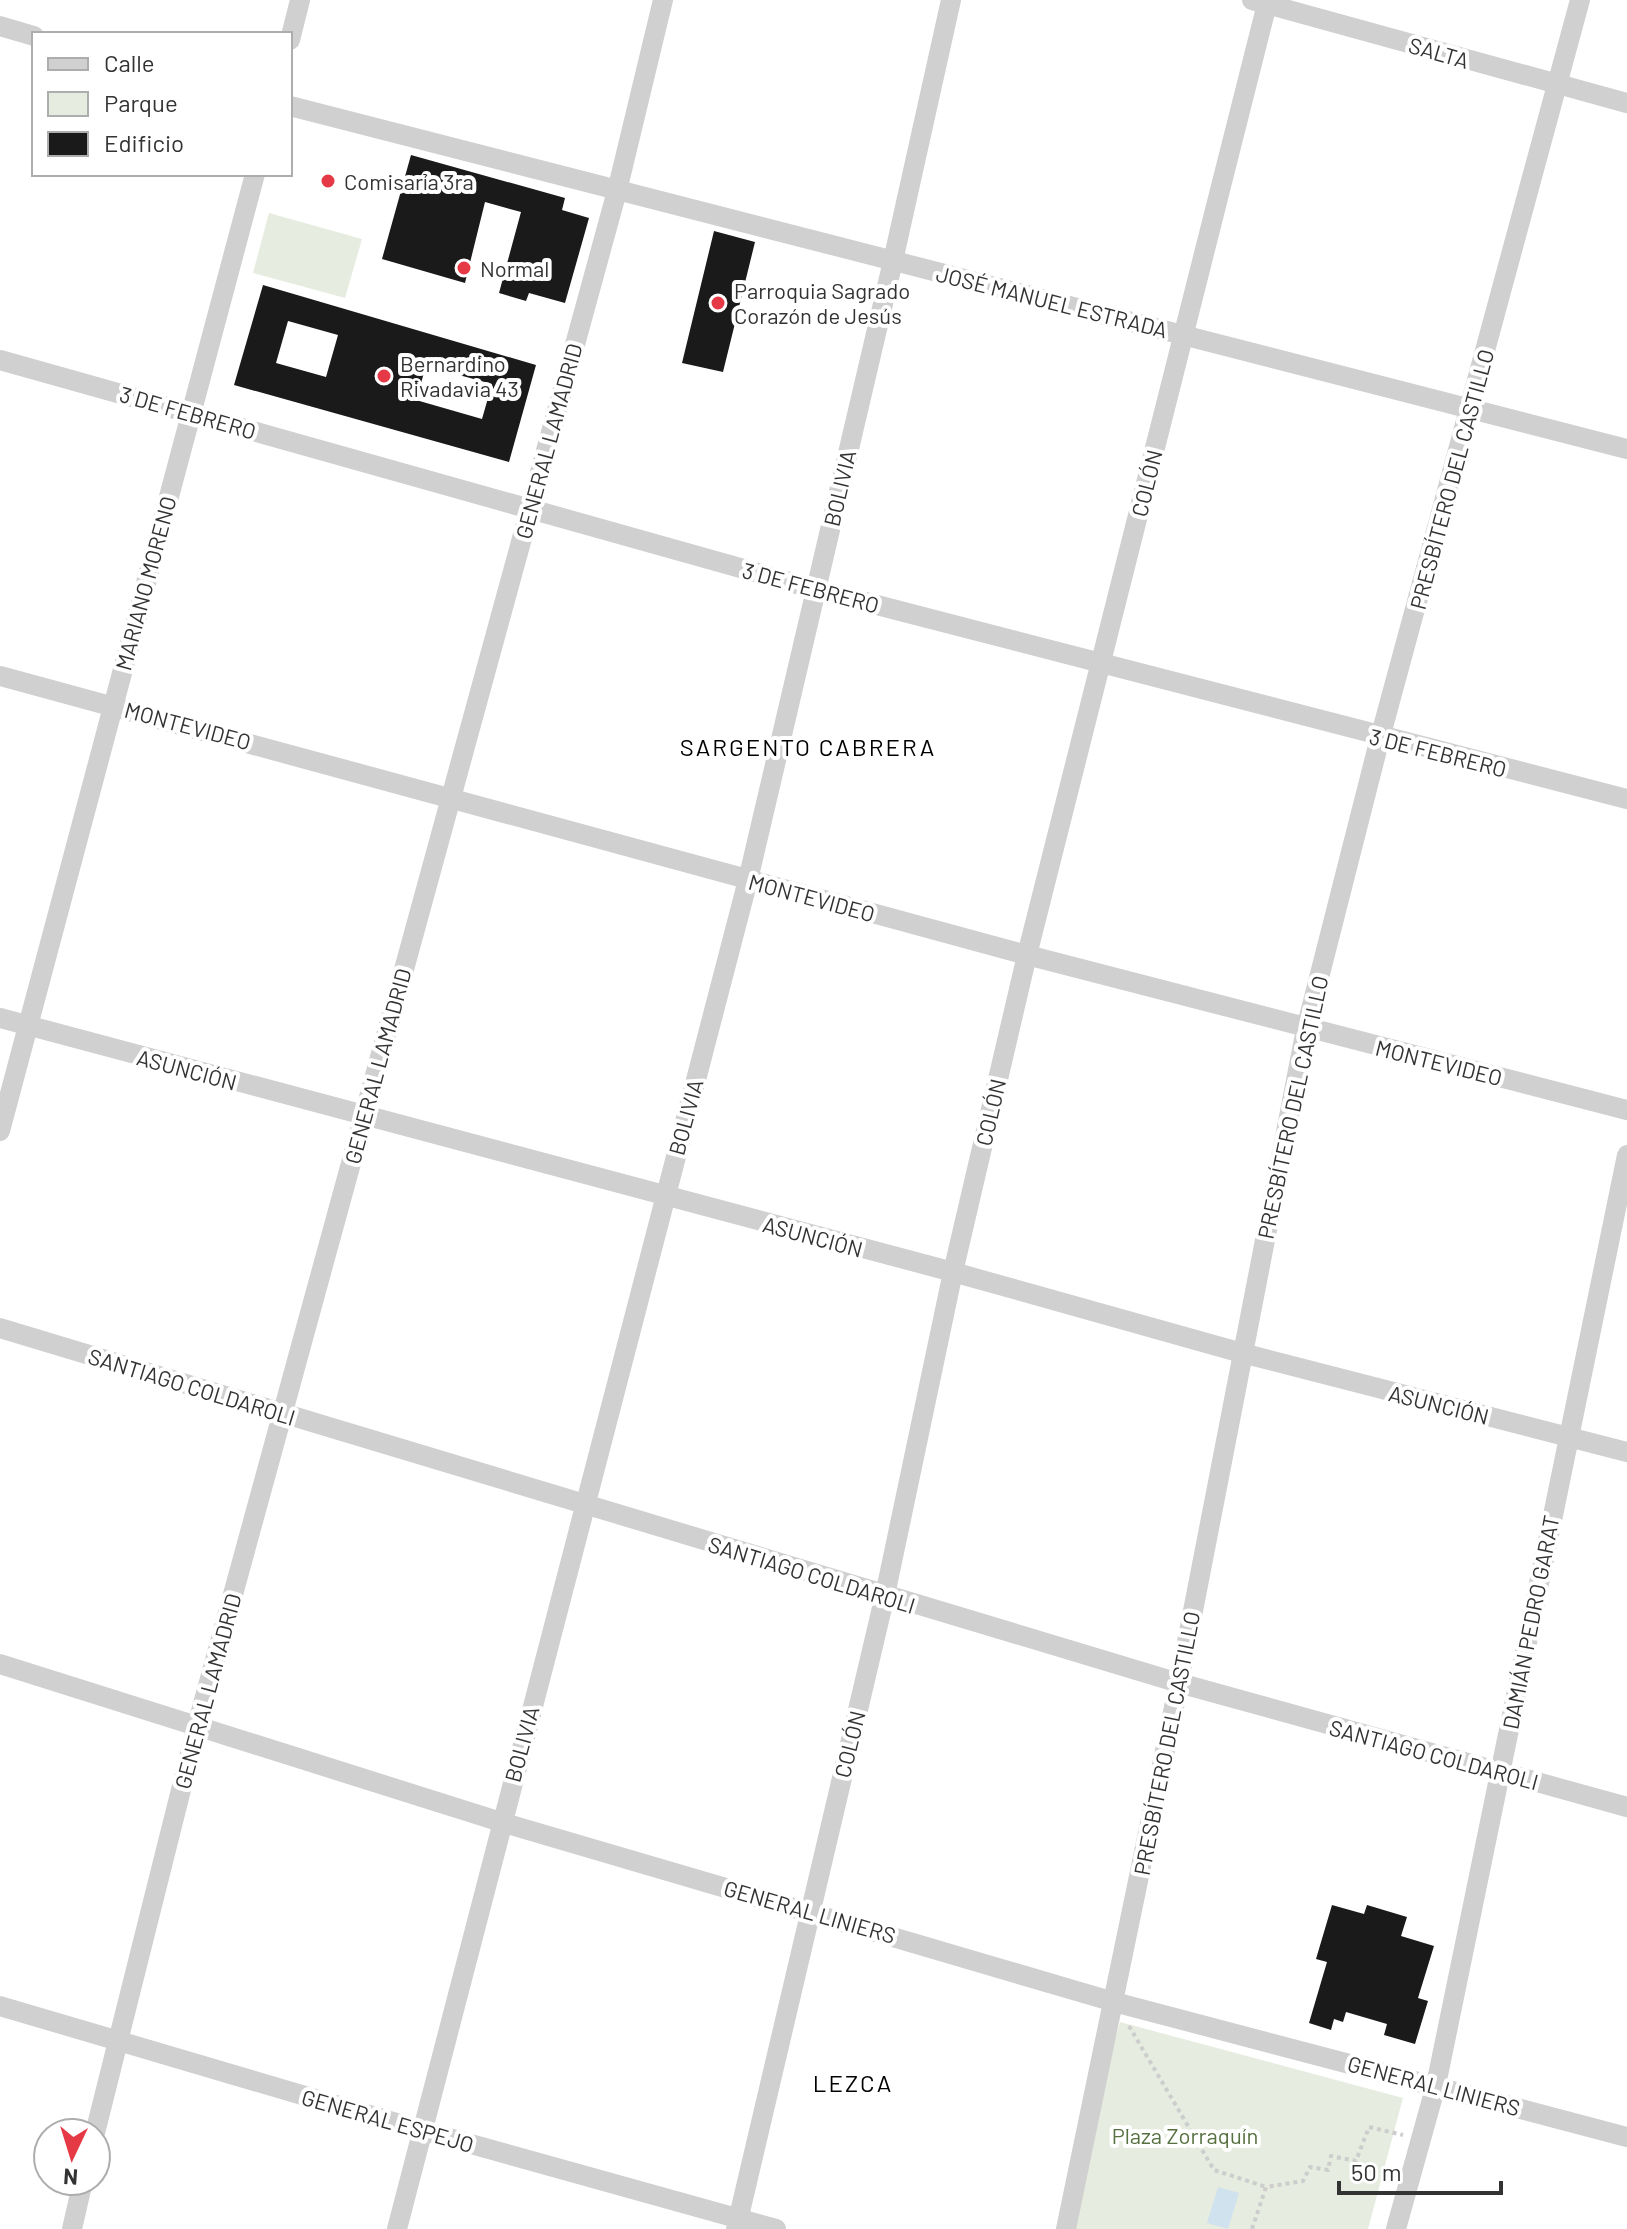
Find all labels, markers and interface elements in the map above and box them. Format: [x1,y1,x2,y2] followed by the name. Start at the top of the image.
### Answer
[1406,31,1472,73] street label: SALTA
[32,32,292,176] legend
[104,48,155,77] text: Calle
[104,88,178,117] text: Parque
[104,128,184,157] text: Edificio
[344,168,474,194] place label: Comisaría 3ra
[319,172,337,190] marker: Comisaría 3ra
[480,255,549,281] place label: Normal
[455,259,473,277] marker: Normal
[934,260,1170,342] street label: JOSÉ MANUEL ESTRADA
[734,277,910,328] place label: Parroquia Sagrado Corazón de Jesús
[709,294,727,312] marker: Parroquia Sagrado Corazón de Jesús
[509,340,587,542] street label: GENERAL LAMADRID
[1404,346,1498,612] street label: PRESBÍTERO DEL CASTILLO
[400,350,519,401] place label: Bernardino Rivadavia 43
[375,367,393,385] marker: Bernardino Rivadavia 43
[117,380,259,444] street label: 3 DE FEBRERO
[818,447,860,529] street label: BOLIVIA
[1125,447,1167,519] street label: COLÓN
[109,493,181,673] street label: MARIANO MORENO
[740,556,882,618] street label: 3 DE FEBRERO
[122,696,254,754] street label: MONTEVIDEO
[1367,722,1509,782] street label: 3 DE FEBRERO
[680,732,936,761] district label: SARGENTO CABRERA
[746,868,878,926] street label: MONTEVIDEO
[338,965,416,1167] street label: GENERAL LAMADRID
[1251,973,1333,1241] street label: PRESBÍTERO DEL CASTILLO
[1373,1034,1505,1090] street label: MONTEVIDEO
[134,1043,240,1095] street label: ASUNCIÓN
[662,1076,708,1158] street label: BOLIVIA
[970,1076,1010,1148] street label: COLÓN
[760,1210,866,1262] street label: ASUNCIÓN
[85,1342,299,1430] street label: SANTIAGO COLDAROLI
[1386,1379,1492,1429] street label: ASUNCIÓN
[1496,1513,1564,1731] street label: DAMIÁN PEDRO GARAT
[705,1530,919,1618] street label: SANTIAGO COLDAROLI
[168,1590,246,1792] street label: GENERAL LAMADRID
[1128,1609,1204,1877] street label: PRESBÍTERO DEL CASTILLO
[498,1703,544,1785] street label: BOLIVIA
[828,1708,870,1780] street label: COLÓN
[1327,1714,1541,1794] street label: SANTIAGO COLDAROLI
[721,1874,899,1948] street label: GENERAL LINIERS
[1345,2049,1523,2121] street label: GENERAL LINIERS
[813,2068,893,2097] district label: LEZCA
[299,2083,477,2157] street label: GENERAL ESPEJO
[32,2117,112,2197] north arrow
[1112,2122,1258,2148] park label: Plaza Zorraquín
[1339,2145,1501,2195] scale bar
[1351,2157,1402,2186] text: 50 m
[62,2164,79,2191] text: N

